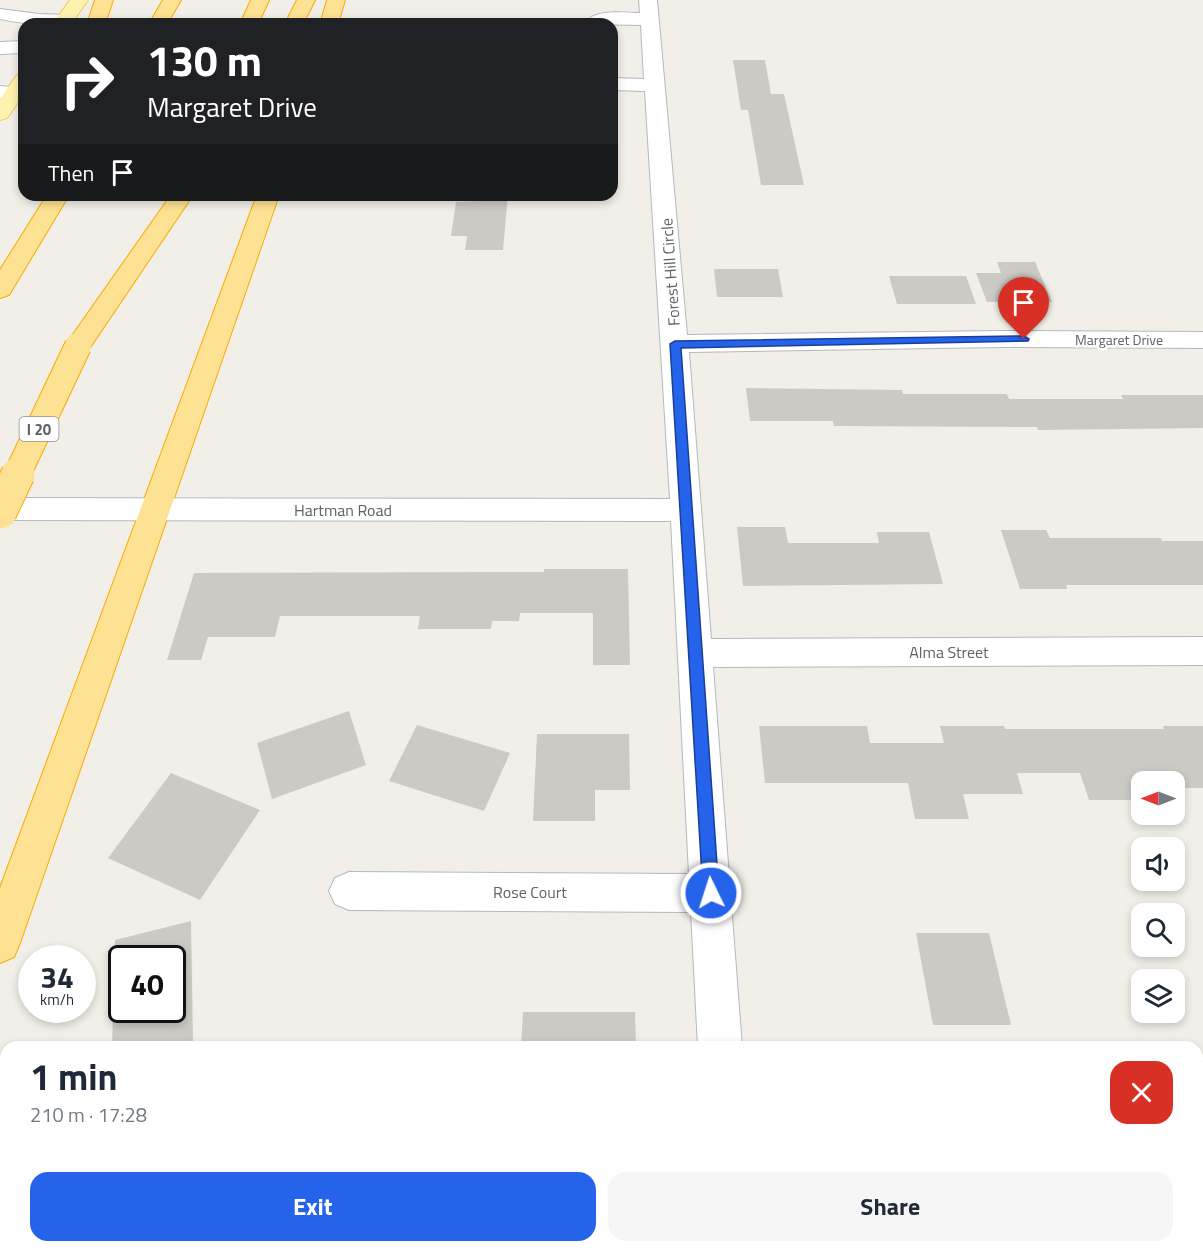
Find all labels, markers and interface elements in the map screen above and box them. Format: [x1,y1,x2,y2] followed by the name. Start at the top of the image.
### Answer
[147,28,262,92] text: 130 m
[48,42,126,120] icon: right
[147,86,317,127] text: Margaret Drive
[48,156,94,190] text: Then
[106,156,139,189] icon: arrive
[654,217,686,327] street label: Forest Hill Circle
[998,277,1049,339] pin
[1007,286,1040,319] icon: arrive
[1075,329,1163,350] street label: Margaret Drive
[20,417,58,441] road number: I 20
[294,498,392,522] street label: Hartman Road
[909,640,989,664] street label: Alma Street
[1131,771,1185,825] north arrow
[1131,771,1185,1023] map controls
[1131,837,1185,891] button: sound
[679,861,743,925] position arrow
[493,880,567,904] street label: Rose Court
[1131,903,1185,957] button: search
[108,945,186,1023] speed limit sign: 40
[40,954,74,1000] text: 34
[1131,969,1185,1023] button: layers
[40,988,74,1011] text: km/h
[30,1049,117,1104] text: 1 min
[1110,1061,1173,1124] button: close
[30,1099,147,1130] text: 210 m · 17:28
[30,1172,596,1241] button: Exit
[608,1172,1173,1241] button: Share

